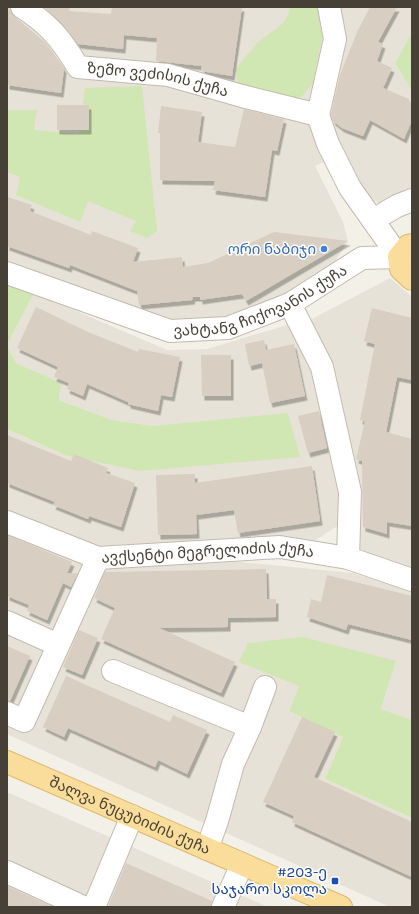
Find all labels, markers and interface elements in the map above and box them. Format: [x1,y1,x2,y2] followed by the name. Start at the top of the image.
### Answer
[86,59,230,101] street label: ზემო ვეძისის ქუჩა
[228,240,316,258] place label: ორი ნაბიჯი
[319,244,329,254] marker: ორი ნაბიჯი
[173,261,350,340] street label: ვახტანგ ჩიქოვანის ქუჩა
[101,538,315,567] street label: ავქსენტი მეგრელიძის ქუჩა
[47,772,213,858] street label: შალვა ნუცუბიძის ქუჩა
[212,863,327,898] place label: #203-ე საჯარო სკოლა
[330,876,340,886] marker: #203-ე საჯარო სკოლა

